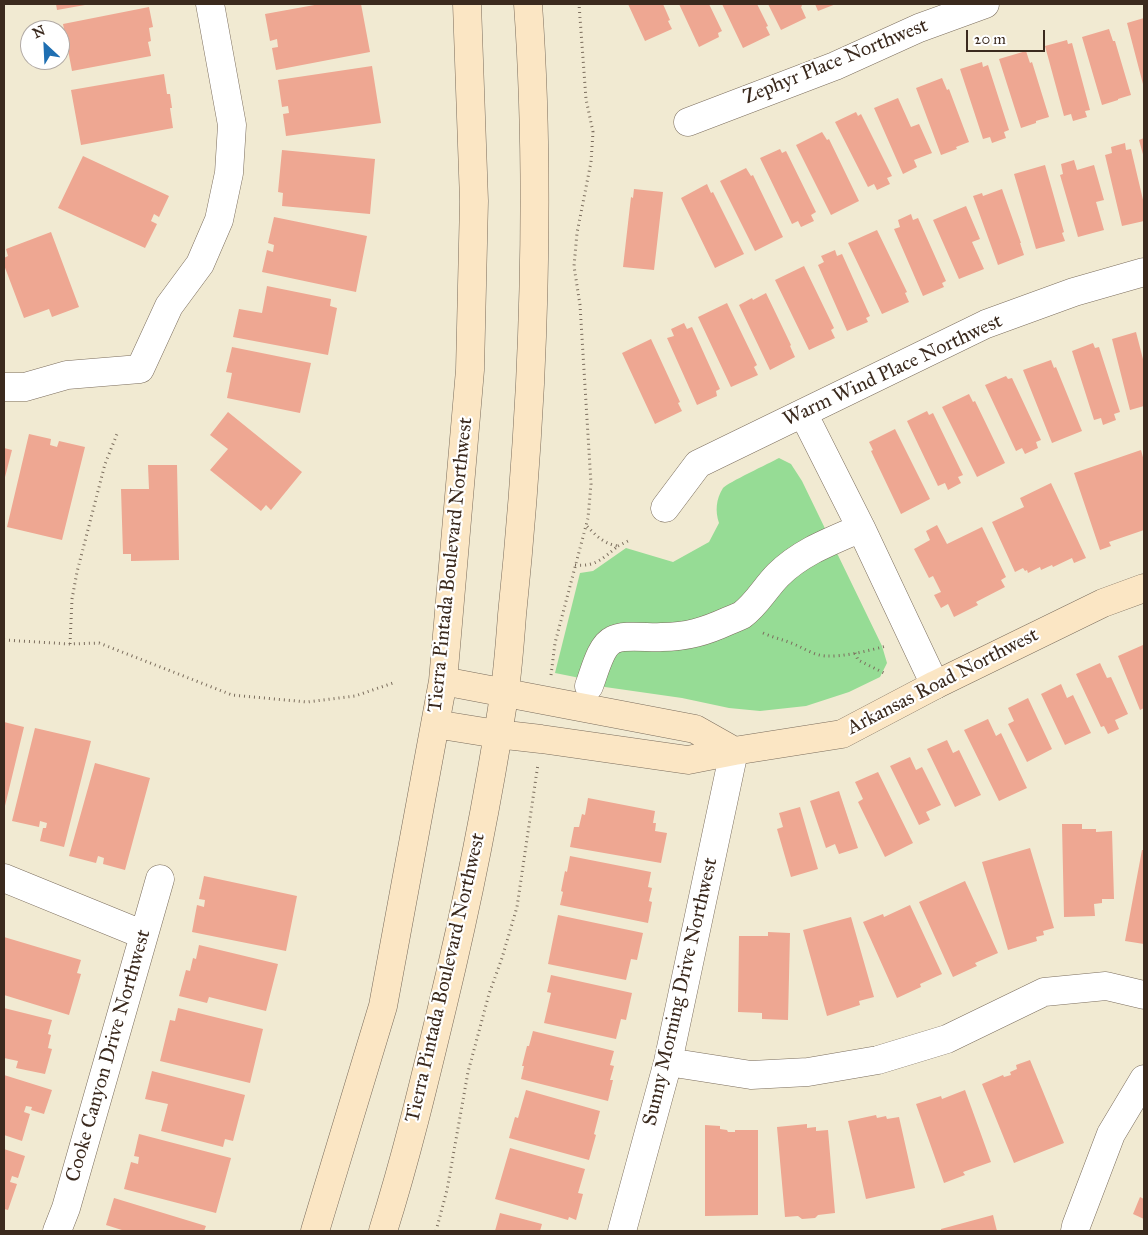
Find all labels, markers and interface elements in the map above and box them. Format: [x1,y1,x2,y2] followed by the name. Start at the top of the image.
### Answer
[740,14,932,110] street label: Zephyr Place Northwest
[20,20,70,70] north arrow
[968,20,1047,52] scale bar
[30,22,48,42] text: N
[974,30,1006,48] text: 20 m
[780,310,1006,432] street label: Warm Wind Place Northwest
[424,416,478,714] street label: Tierra Pintada Boulevard Northwest
[843,623,1043,741] street label: Arkansas Road Northwest
[401,831,491,1125] street label: Tierra Pintada Boulevard Northwest
[638,856,724,1128] street label: Sunny Morning Drive Northwest
[61,927,157,1185] street label: Cooke Canyon Drive Northwest

